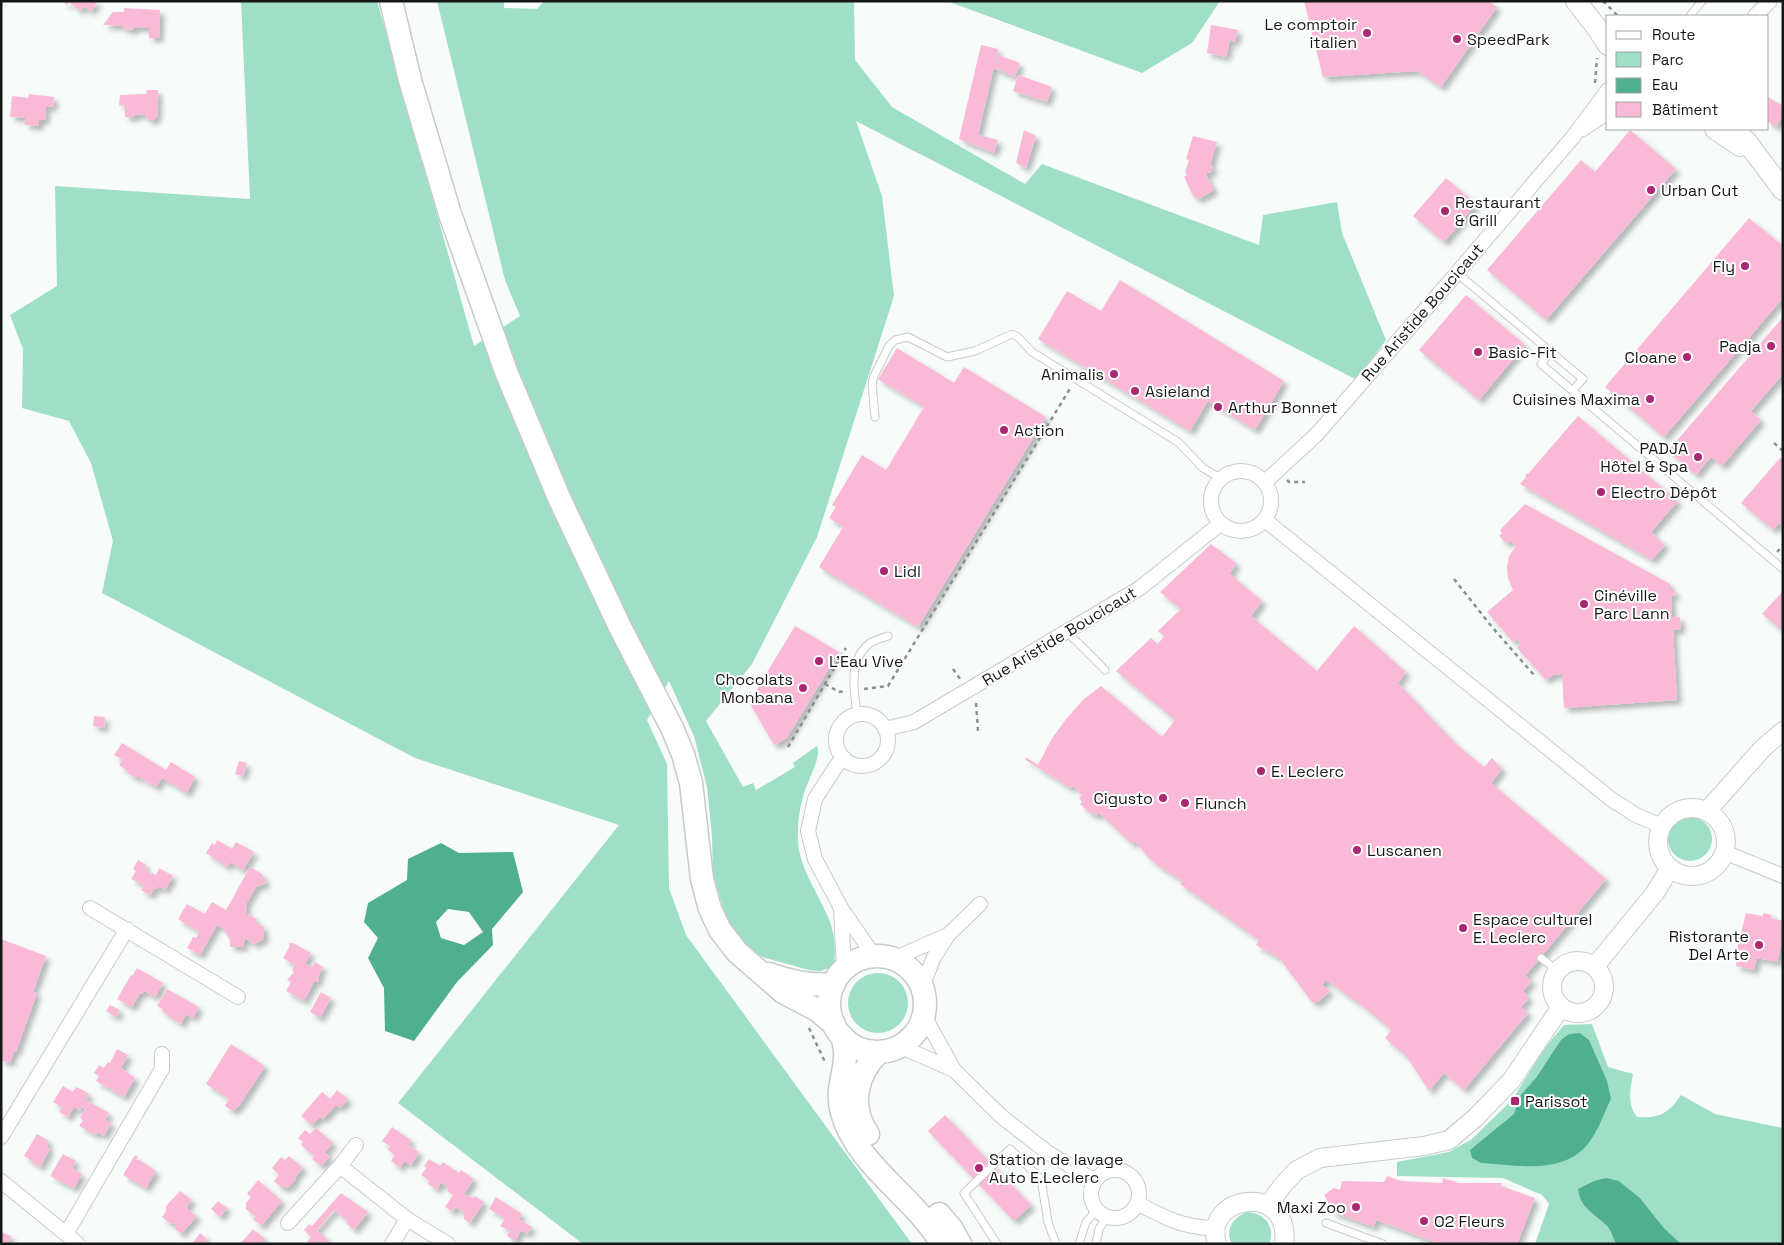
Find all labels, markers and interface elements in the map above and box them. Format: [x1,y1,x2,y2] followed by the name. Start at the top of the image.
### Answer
[1265,14,1357,53] place label: Le comptoir italien
[1606,15,1769,130] legend
[1652,25,1696,44] text: Route
[1361,27,1373,39] marker: Le comptoir italien
[1467,29,1550,50] place label: SpeedPark
[1451,33,1463,45] marker: SpeedPark
[1652,50,1684,69] text: Parc
[1652,75,1678,94] text: Eau
[1652,100,1718,119] text: Bâtiment
[1661,180,1739,201] place label: Urban Cut
[1645,184,1657,196] marker: Urban Cut
[1455,192,1541,231] place label: Restaurant & Grill
[1439,205,1451,217] marker: Restaurant & Grill
[1357,239,1488,386] street label: Rue Aristide Boucicaut
[1713,256,1735,277] place label: Fly
[1739,260,1751,272] marker: Fly
[1719,336,1761,357] place label: Padja
[1765,340,1777,352] marker: Padja
[1488,342,1557,363] place label: Basic-Fit
[1472,346,1484,358] marker: Basic-Fit
[1624,347,1677,368] place label: Cloane
[1681,351,1693,363] marker: Cloane
[1041,364,1104,385] place label: Animalis
[1108,368,1120,380] marker: Animalis
[1145,381,1210,402] place label: Asieland
[1129,385,1141,397] marker: Asieland
[1512,389,1640,410] place label: Cuisines Maxima
[1644,393,1656,405] marker: Cuisines Maxima
[1228,397,1338,418] place label: Arthur Bonnet
[1212,401,1224,413] marker: Arthur Bonnet
[1014,420,1064,441] place label: Action
[998,424,1010,436] marker: Action
[1600,438,1688,477] place label: PADJA Hôtel & Spa
[1692,451,1704,463] marker: PADJA Hôtel & Spa
[1611,482,1717,503] place label: Electro Dépôt
[1595,486,1607,498] marker: Electro Dépôt
[894,561,921,582] place label: Lidl
[878,565,890,577] marker: Lidl
[978,582,1140,691] street label: Rue Aristide Boucicaut
[1594,585,1670,624] place label: Cinéville Parc Lann
[1578,598,1590,610] marker: Cinéville Parc Lann
[829,651,903,672] place label: L'Eau Vive
[813,655,825,667] marker: L'Eau Vive
[715,669,793,708] place label: Chocolats Monbana
[797,682,809,694] marker: Chocolats Monbana
[1271,761,1344,782] place label: E. Leclerc
[1255,765,1267,777] marker: E. Leclerc
[1094,788,1153,809] place label: Cigusto
[1157,792,1169,804] marker: Cigusto
[1195,793,1247,814] place label: Flunch
[1179,797,1191,809] marker: Flunch
[1367,840,1442,861] place label: Luscanen
[1351,844,1363,856] marker: Luscanen
[1473,909,1592,948] place label: Espace culturel E. Leclerc
[1457,922,1469,934] marker: Espace culturel E. Leclerc
[1669,926,1749,965] place label: Ristorante Del Arte
[1753,939,1765,951] marker: Ristorante Del Arte
[1525,1091,1587,1112] place label: Parissot
[1509,1095,1521,1107] marker: Parissot
[989,1149,1124,1188] place label: Station de lavage Auto E.Leclerc
[973,1162,985,1174] marker: Station de lavage Auto E.Leclerc
[1277,1197,1346,1218] place label: Maxi Zoo
[1350,1201,1362,1213] marker: Maxi Zoo
[1434,1211,1505,1232] place label: O2 Fleurs
[1418,1215,1430,1227] marker: O2 Fleurs

